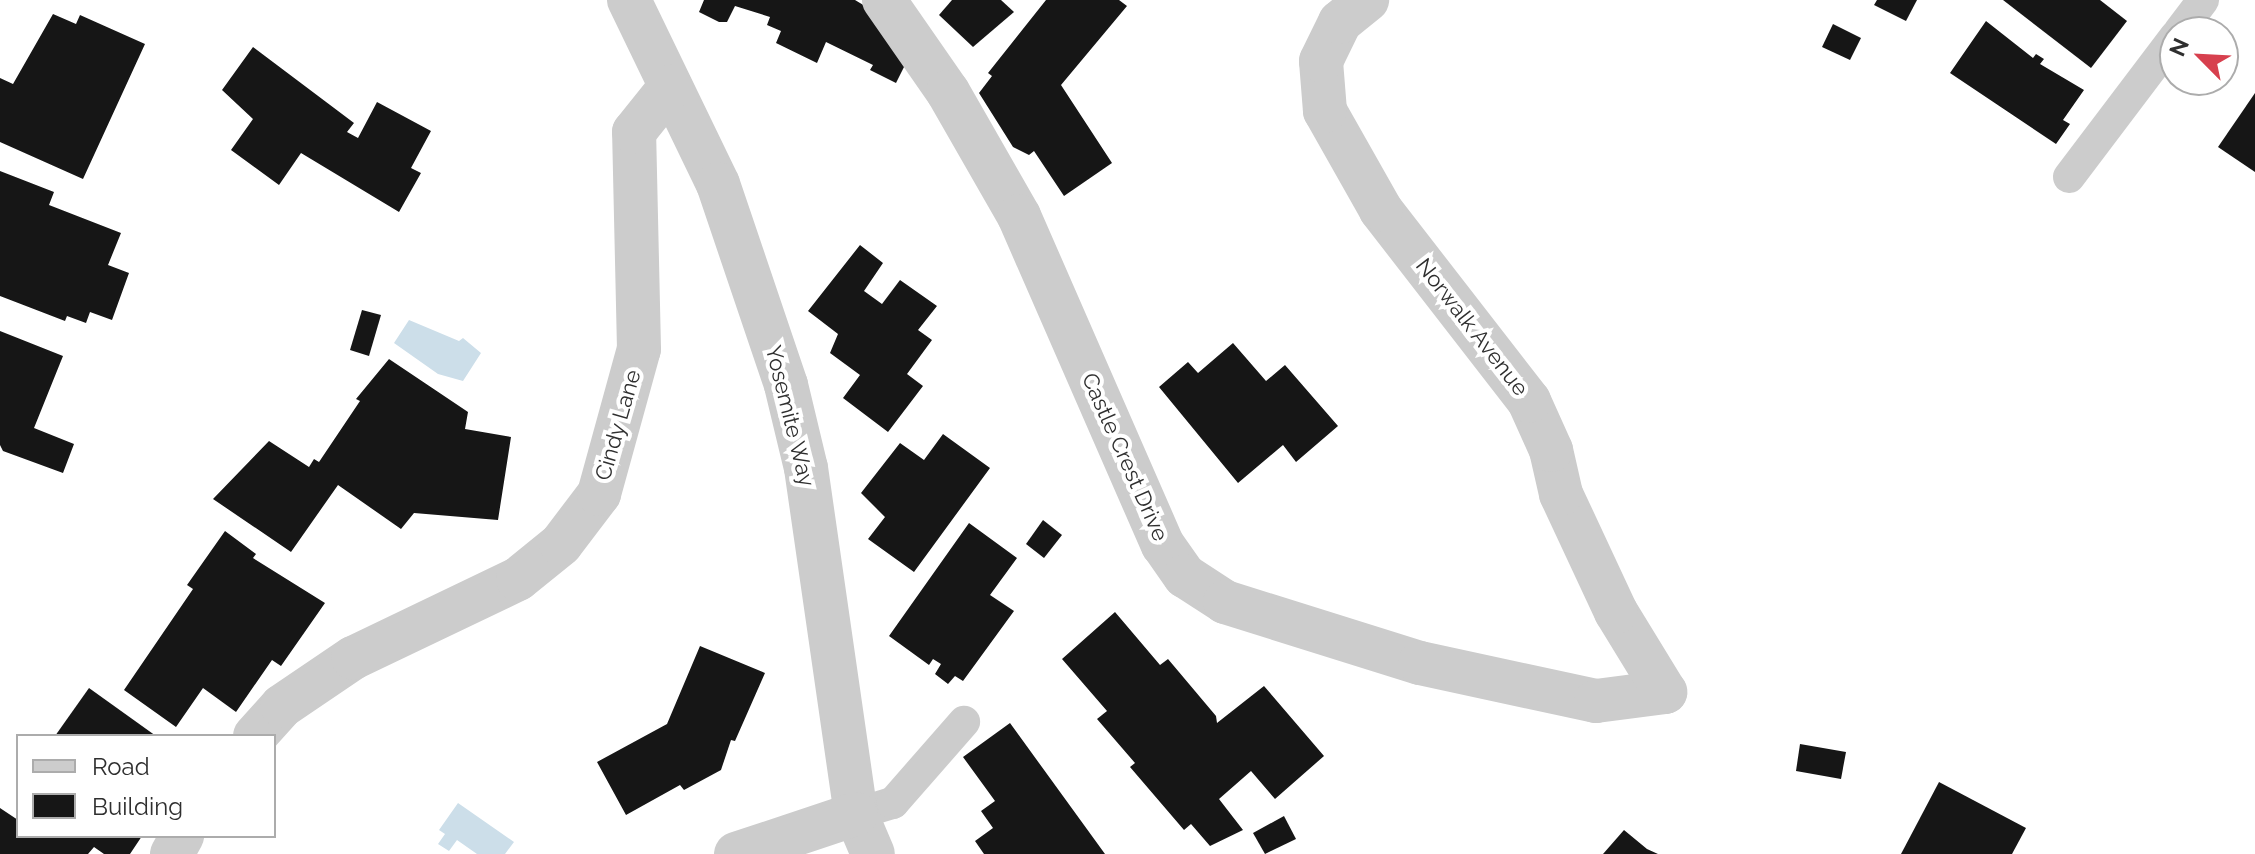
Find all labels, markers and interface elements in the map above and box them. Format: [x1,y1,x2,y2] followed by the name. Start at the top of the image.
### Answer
[2159,16,2239,96] north arrow
[2164,34,2194,60] text: N
[1410,253,1534,401] street label: Norwalk Avenue
[760,342,820,490] street label: Yosemite Way
[590,366,646,484] street label: Cindy Lane
[1076,369,1174,545] street label: Castle Crest Drive
[16,734,276,838] legend
[92,752,150,781] text: Road
[92,792,183,821] text: Building

